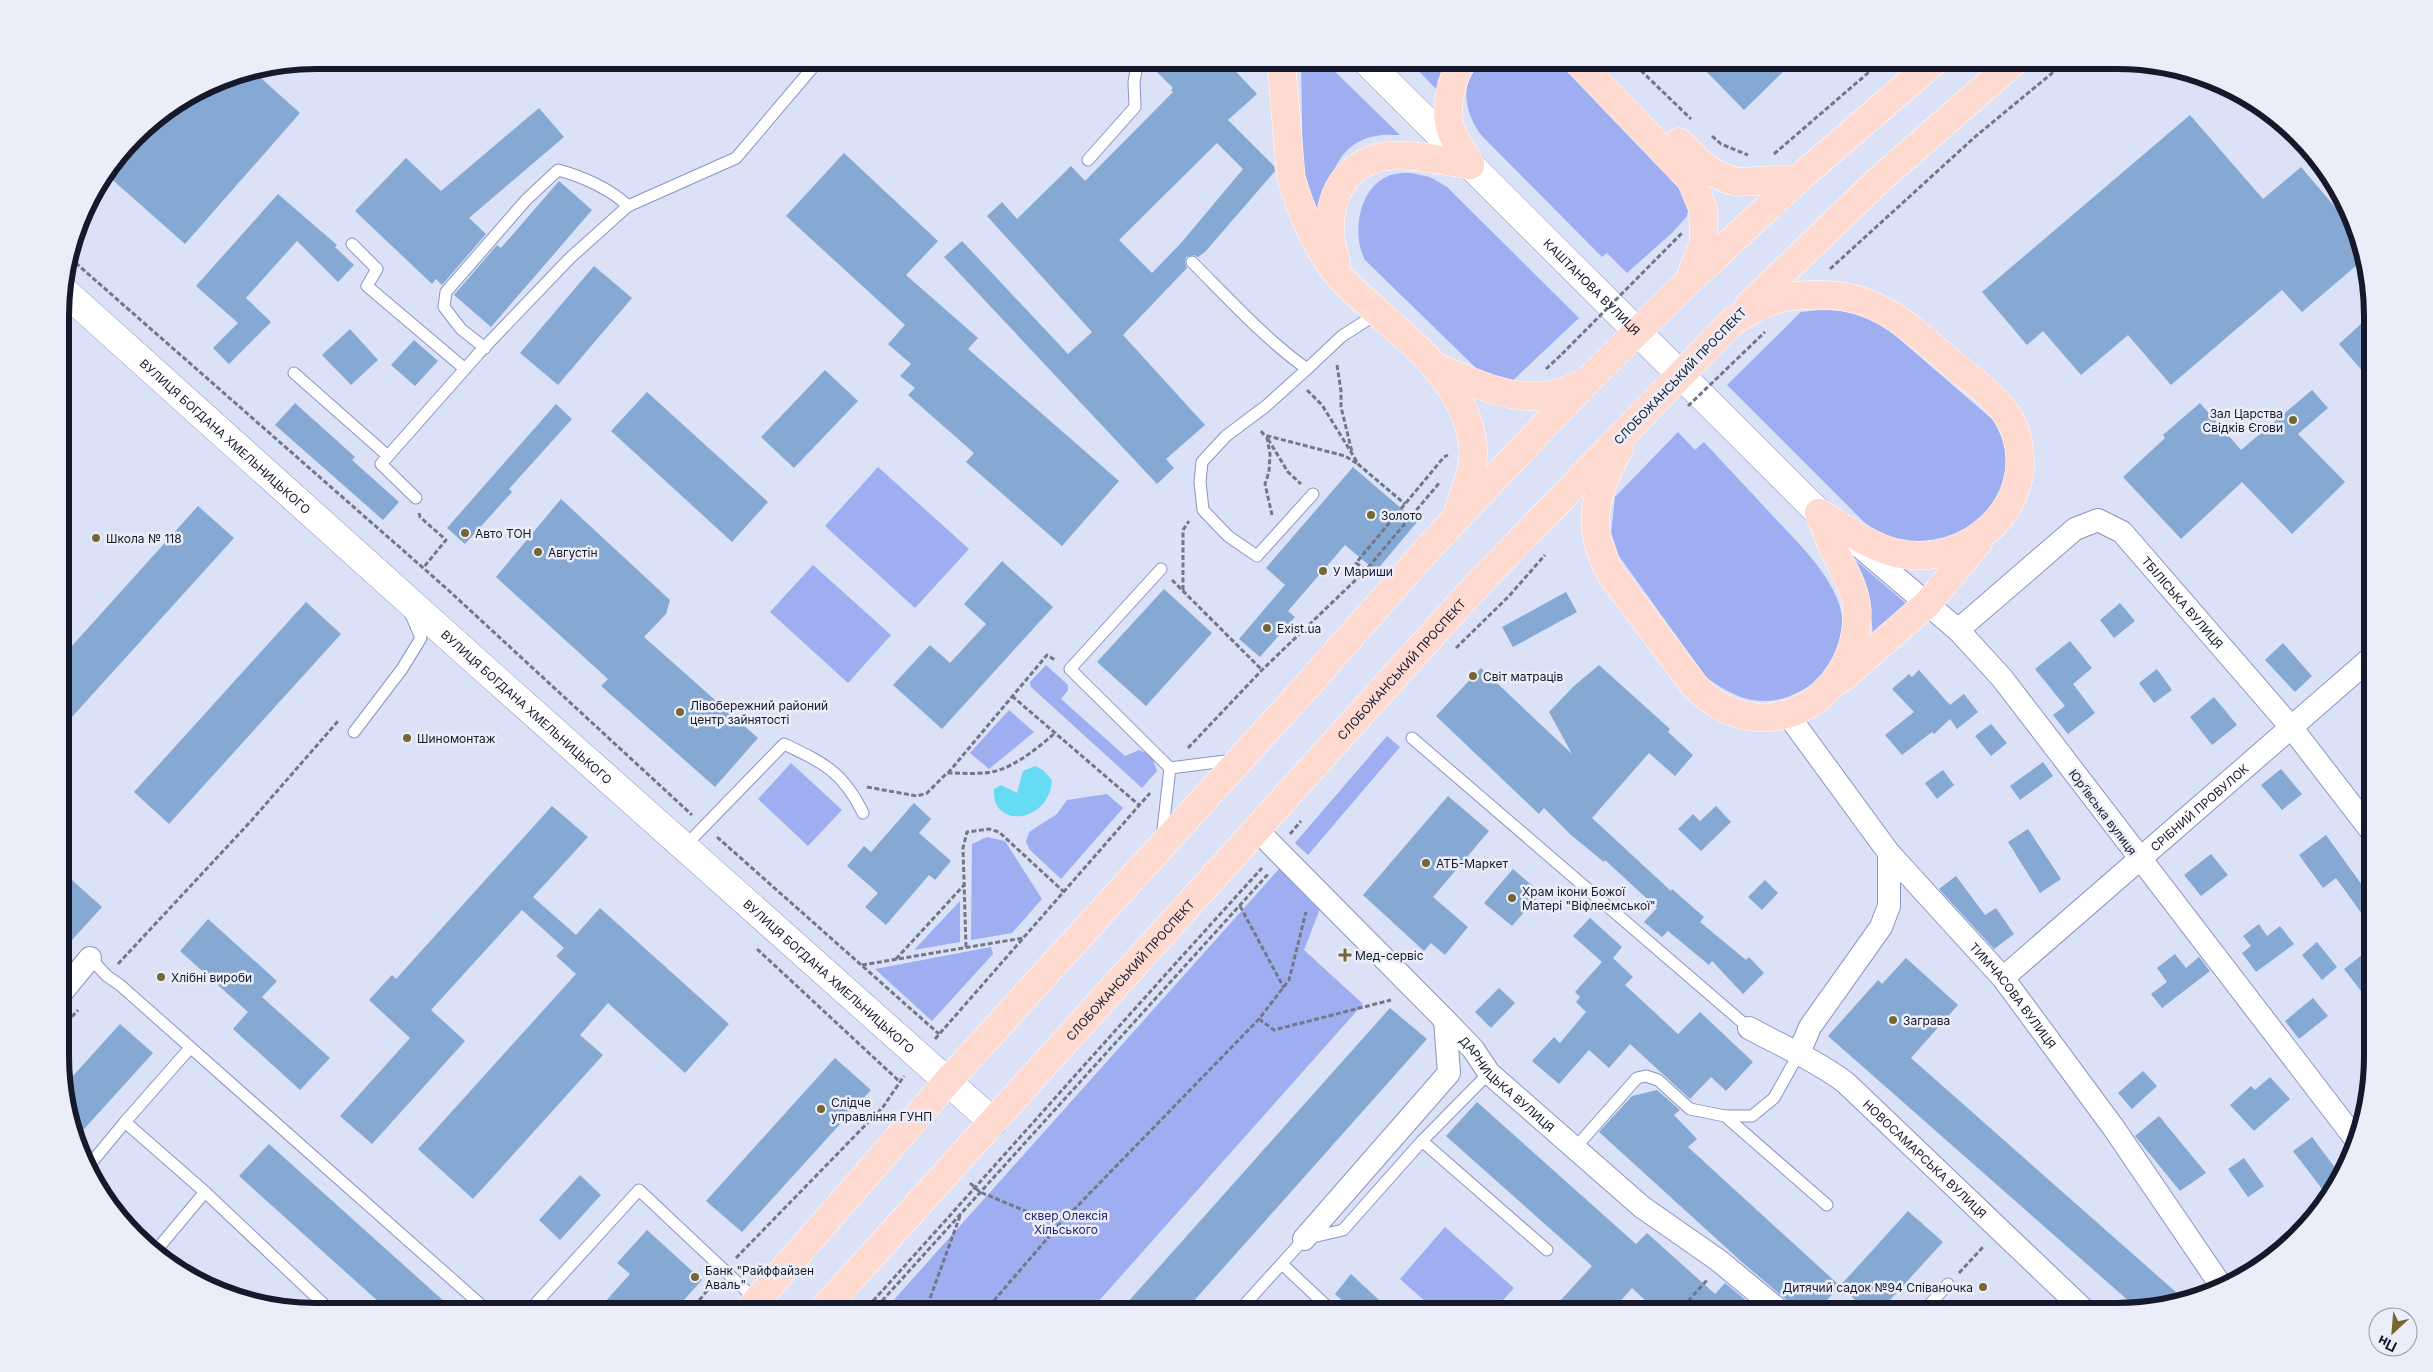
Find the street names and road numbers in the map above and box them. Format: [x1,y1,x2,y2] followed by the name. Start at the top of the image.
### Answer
[1541,235,1644,338] street label: КАШТАНОВА ВУЛИЦЯ
[1611,304,1750,448] street label: СЛОБОЖАНСЬКИЙ ПРОСПЕКТ
[137,356,314,517] street label: ВУЛИЦЯ БОГДАНА ХМЕЛЬНИЦЬКОГО
[2139,553,2227,651] street label: ТБІЛІСЬКА ВУЛИЦЯ
[1334,595,1469,743] street label: СЛОБОЖАНСЬКИЙ ПРОСПЕКТ
[438,626,616,787] street label: ВУЛИЦЯ БОГДАНА ХМЕЛЬНИЦЬКОГО
[2147,761,2251,854] street label: СРІБНИЙ ПРОВУЛОК
[2066,766,2140,858] street label: Юрʼївська вулиця
[741,896,918,1056] street label: ВУЛИЦЯ БОГДАНА ХМЕЛЬНИЦЬКОГО
[1062,896,1197,1043] street label: СЛОБОЖАНСЬКИЙ ПРОСПЕКТ
[1967,939,2060,1051] street label: ТИМЧАСОВА ВУЛИЦЯ
[1457,1032,1558,1135] street label: ДАРНИЦЬКА ВУЛИЦЯ
[1860,1096,1990,1221] street label: НОВОСАМАРСЬКА ВУЛИЦЯ

